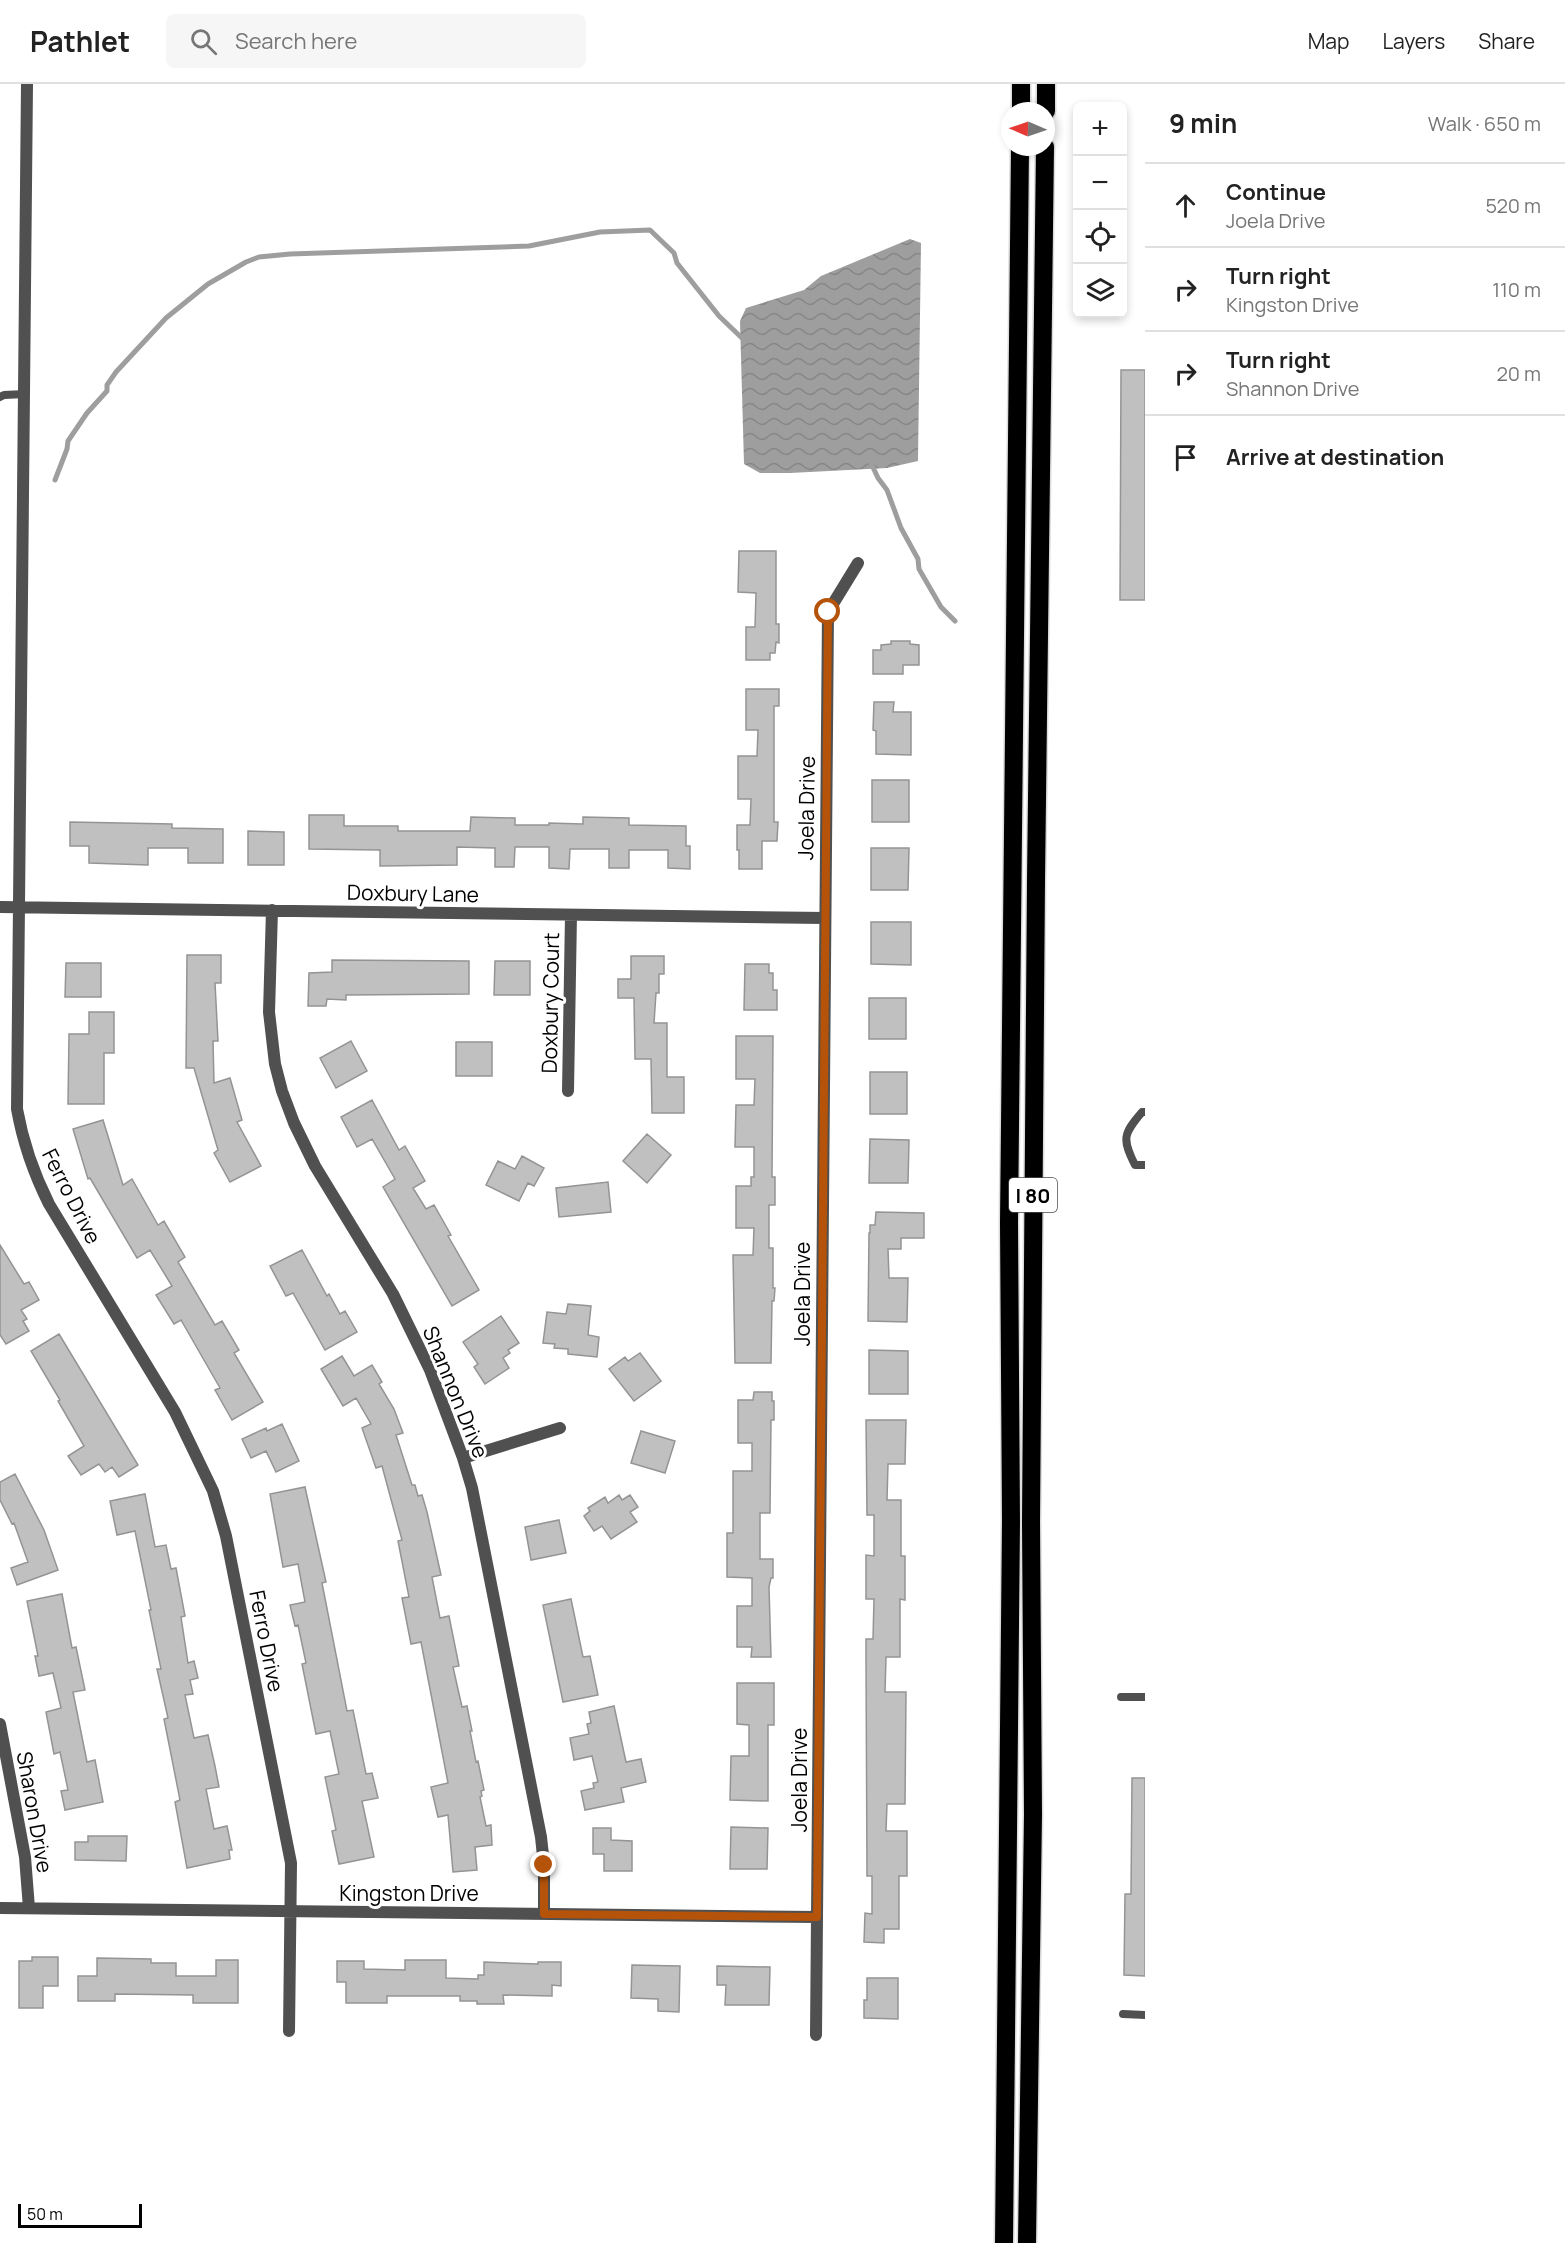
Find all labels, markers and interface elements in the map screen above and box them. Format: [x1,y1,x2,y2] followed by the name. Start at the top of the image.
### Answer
[166,14,586,68] search box
[30,22,130,60] text: Pathlet
[187,25,220,58] icon: search
[235,26,357,56] text: Search here
[1308,27,1349,55] text: Map
[1382,27,1445,55] text: Layers
[1478,27,1535,55] text: Share
[1001,102,1055,156] north arrow
[1073,102,1127,318] map controls
[1073,102,1127,156] button: +
[1169,105,1237,141] text: 9 min
[1428,110,1541,137] text: Walk · 650 m
[1073,156,1127,210] button: −
[1226,177,1326,207] text: Continue
[1169,189,1202,222] icon: ahead
[1485,192,1541,219] text: 520 m
[1226,207,1325,234] text: Joela Drive
[1073,210,1127,264] button: locate
[1226,261,1331,291] text: Turn right
[1073,264,1127,318] button: layers
[1169,273,1202,306] icon: right
[1492,276,1541,303] text: 110 m
[1226,291,1359,318] text: Kingston Drive
[1226,345,1331,375] text: Turn right
[1169,357,1202,390] icon: right
[1496,360,1541,387] text: 20 m
[1226,375,1359,402] text: Shannon Drive
[1169,441,1202,474] icon: arrive
[1226,442,1444,472] text: Arrive at destination
[814,598,840,624] route start
[791,756,821,860] street label: Joela Drive
[347,878,479,908] street label: Doxbury Lane
[535,932,565,1074] street label: Doxbury Court
[36,1144,108,1248] street label: Ferro Drive
[1009,1178,1057,1212] road number: I 80
[788,1242,816,1346] street label: Joela Drive
[417,1322,495,1462] street label: Shannon Drive
[243,1588,291,1694] street label: Ferro Drive
[785,1728,813,1832] street label: Joela Drive
[11,1749,59,1875] street label: Sharon Drive
[530,1851,556,1877] route end
[339,1879,479,1907] street label: Kingston Drive
[18,2201,142,2228] scale bar
[27,2203,63,2225] text: 50 m

